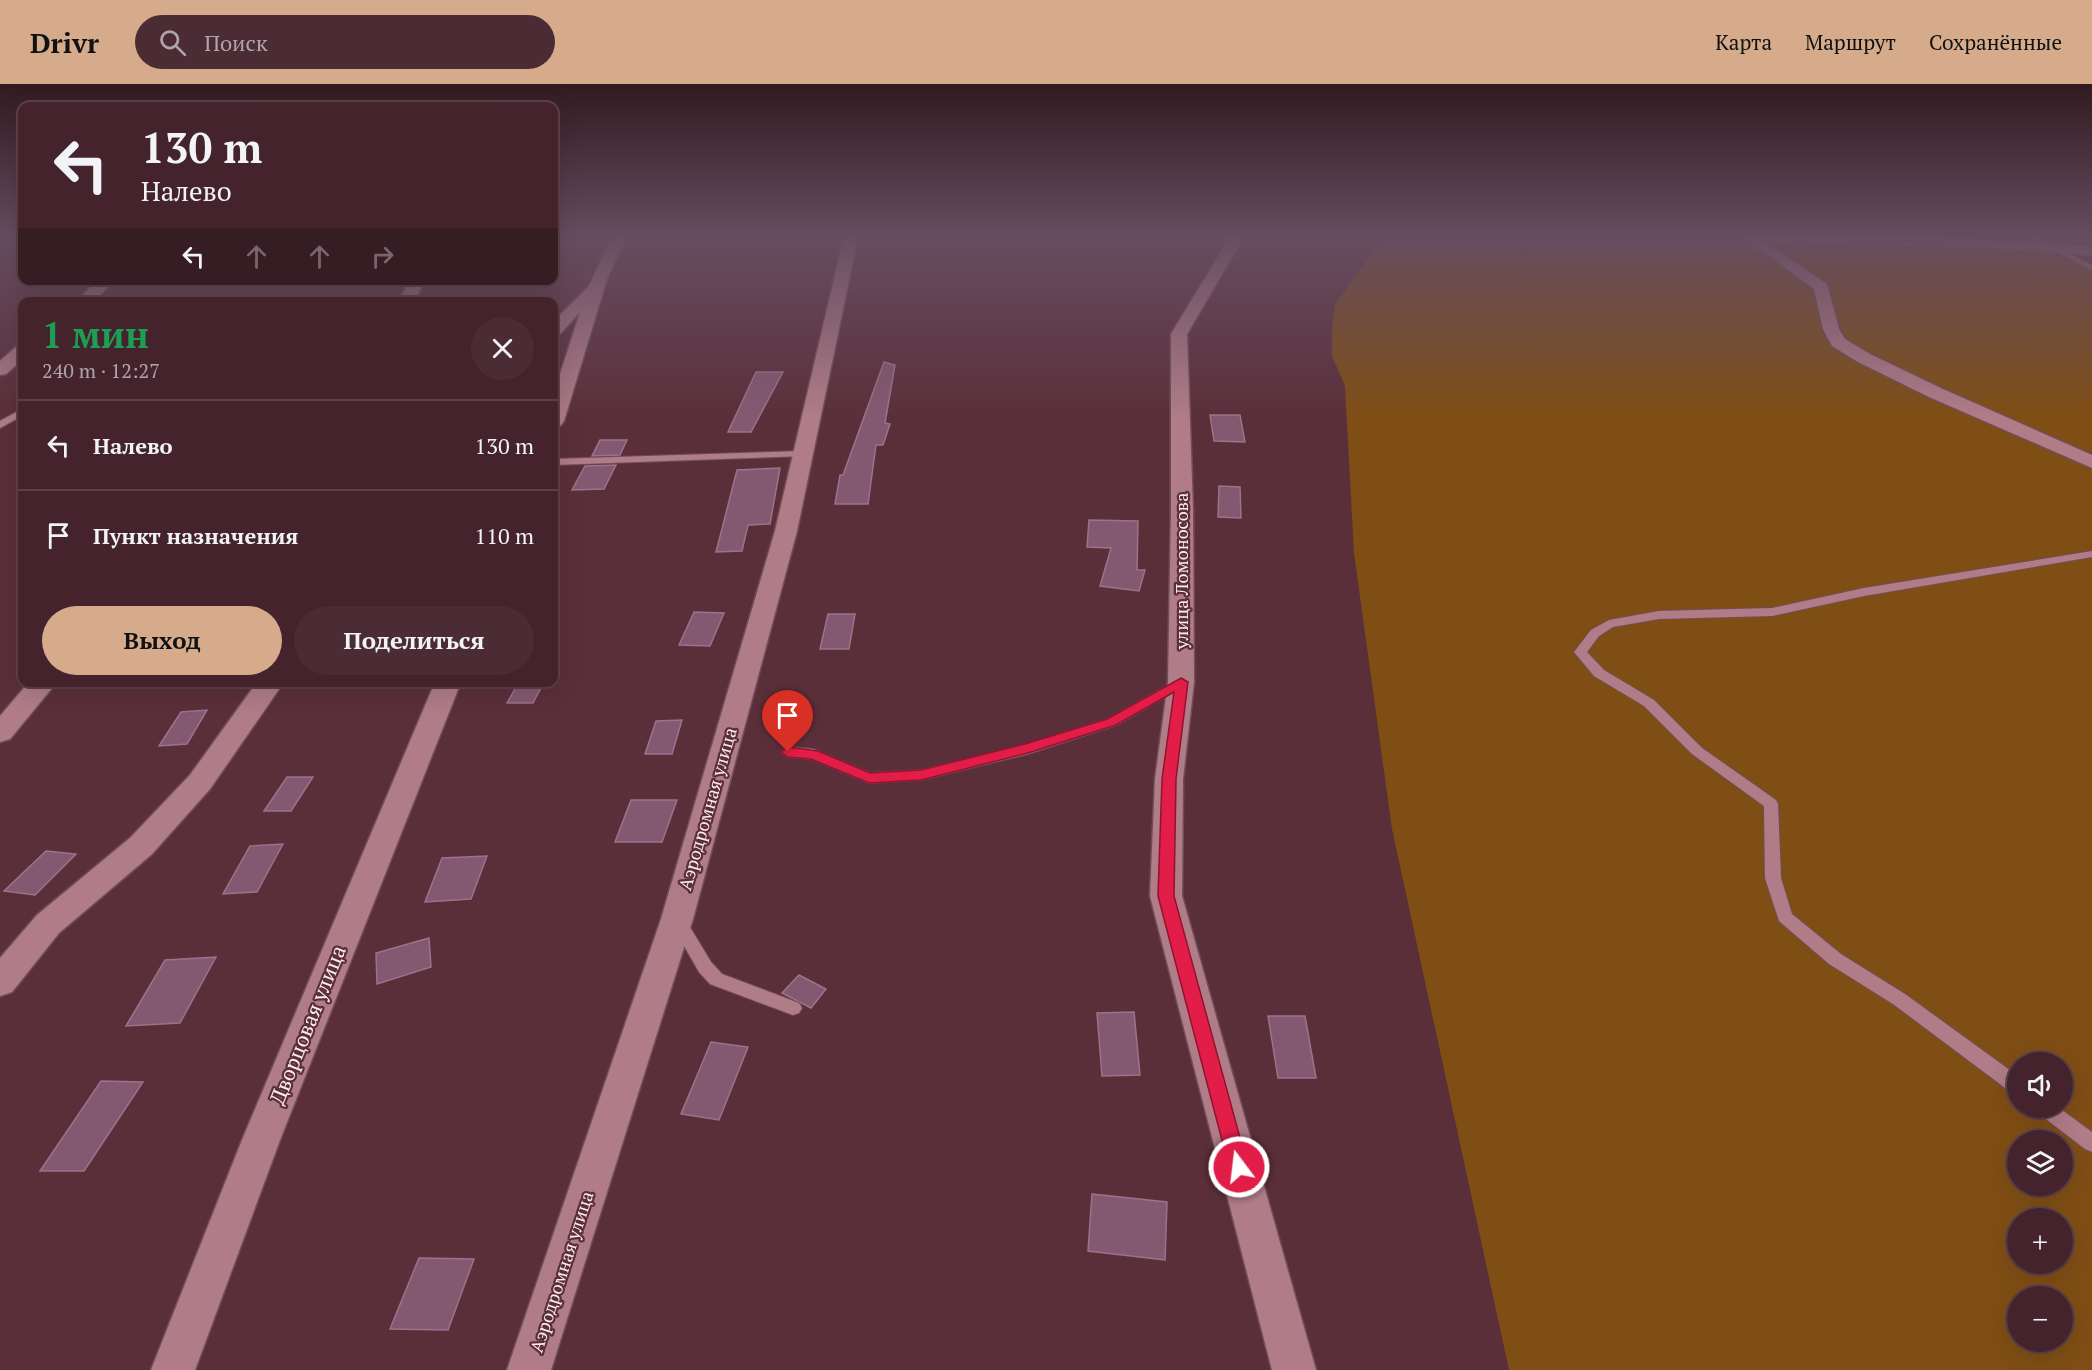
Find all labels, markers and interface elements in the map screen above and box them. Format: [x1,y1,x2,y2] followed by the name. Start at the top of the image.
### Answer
[135,15,555,69] search box
[30,24,99,61] text: Drivr
[156,26,189,59] icon: search
[204,28,268,57] text: Поиск
[1715,28,1772,56] text: Карта
[1805,28,1896,56] text: Маршрут
[1929,28,2062,56] text: Сохранённые
[141,119,262,175] text: 130 m
[42,126,120,204] icon: left
[141,173,232,209] text: Налево
[177,240,210,273] icon: left
[240,240,273,273] icon: ahead
[303,240,336,273] icon: ahead
[366,240,399,273] icon: right
[42,311,149,358] text: 1 мин
[471,317,534,380] button: close
[42,357,160,384] text: 240 m · 12:27
[42,429,75,462] icon: left
[93,431,173,460] text: Налево
[474,431,534,460] text: 130 m
[1169,493,1193,650] street label: улица Ломоносова
[42,519,75,552] icon: arrive
[93,521,298,550] text: Пункт назначения
[474,521,534,550] text: 110 m
[42,606,282,675] button: Выход
[294,606,534,675] button: Поделиться
[762,690,813,752] pin
[771,699,804,732] icon: arrive
[672,725,742,893] street label: Аэродромная улица
[262,941,352,1108] street label: Дворцовая улица
[2007,1052,2073,1352] map controls
[2007,1052,2073,1118] button: sound
[2007,1130,2073,1196] button: layers
[1207,1135,1271,1199] position arrow
[524,1188,598,1355] street label: Аэродромная улица
[2007,1208,2073,1274] button: +
[2007,1286,2073,1352] button: −

